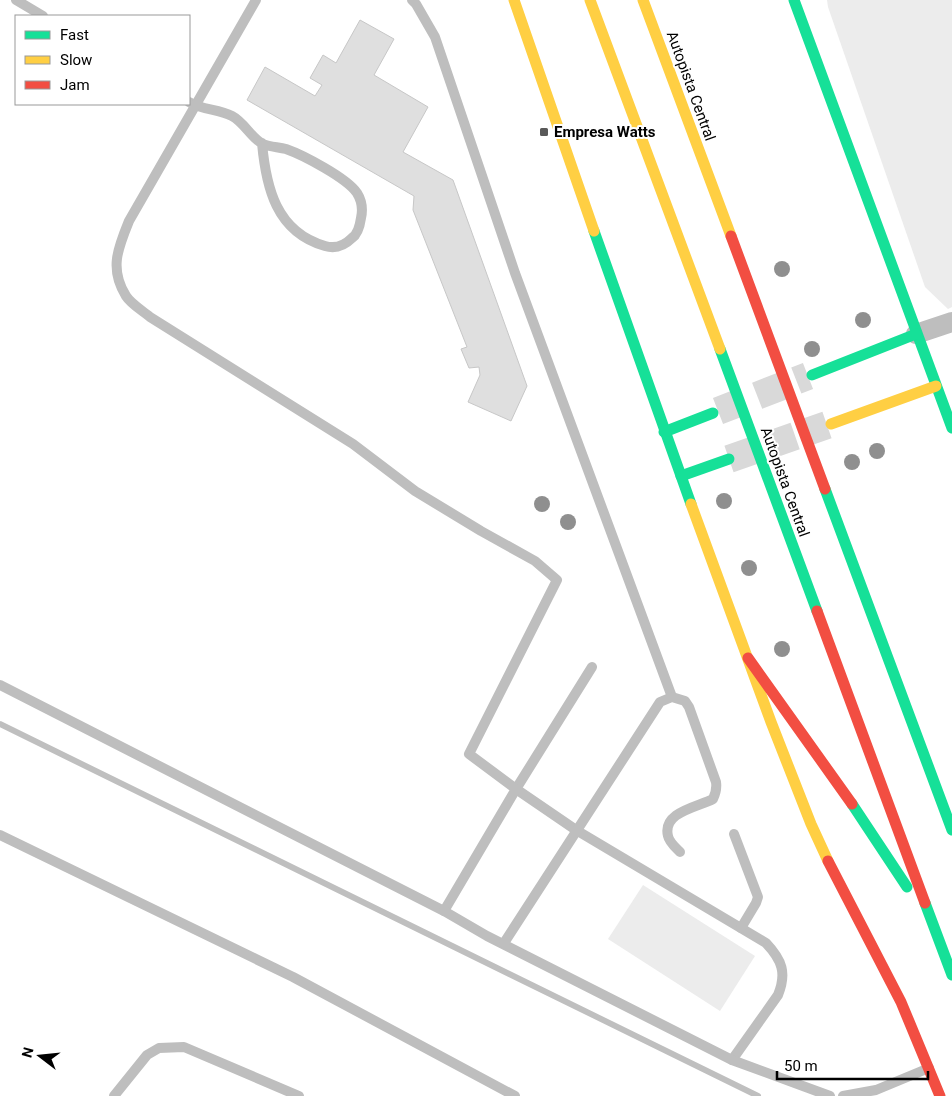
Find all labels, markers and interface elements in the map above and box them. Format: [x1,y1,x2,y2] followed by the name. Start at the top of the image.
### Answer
[15,15,190,105] legend
[60,26,89,44] text: Fast
[663,29,719,143] street label: Autopista Central
[60,51,92,69] text: Slow
[60,76,90,94] text: Jam
[554,123,656,141] place label: Empresa Watts
[538,126,550,138] marker: Empresa Watts
[757,425,813,539] street label: Autopista Central
[15,1031,65,1081] north arrow
[18,1045,37,1059] text: N
[777,1048,928,1080] scale bar
[784,1057,818,1075] text: 50 m

